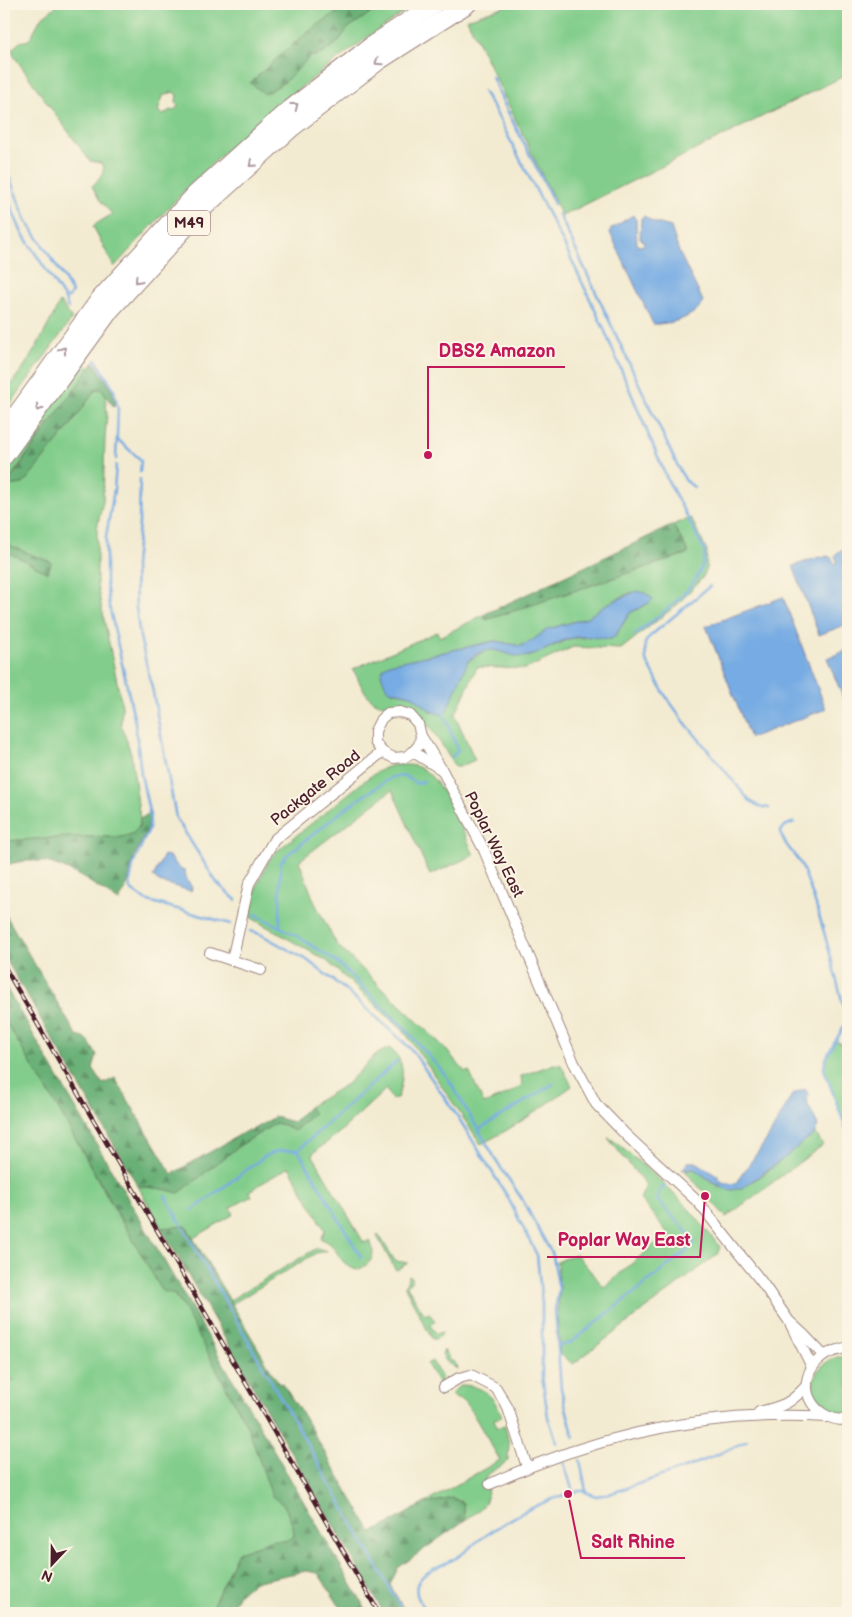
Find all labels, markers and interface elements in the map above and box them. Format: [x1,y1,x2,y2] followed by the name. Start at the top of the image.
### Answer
[374,56,384,65] one-way arrow
[289,103,299,112] one-way arrow
[248,158,257,167] one-way arrow
[168,210,210,236] road number: M49
[135,274,144,283] one-way arrow
[428,334,565,367] callout: DBS2 Amazon
[439,341,555,362] text: DBS2 Amazon
[58,347,66,356] one-way arrow
[36,402,45,412] one-way arrow
[267,746,365,830] street label: Packgate Road
[460,789,528,901] street label: Poplar Way East
[547,1224,700,1257] callout: Poplar Way East
[557,1230,691,1251] text: Poplar Way East
[581,1525,685,1558] callout: Salt Rhine
[591,1532,675,1553] text: Salt Rhine
[28,1540,78,1590] north arrow
[39,1566,55,1585] text: N

